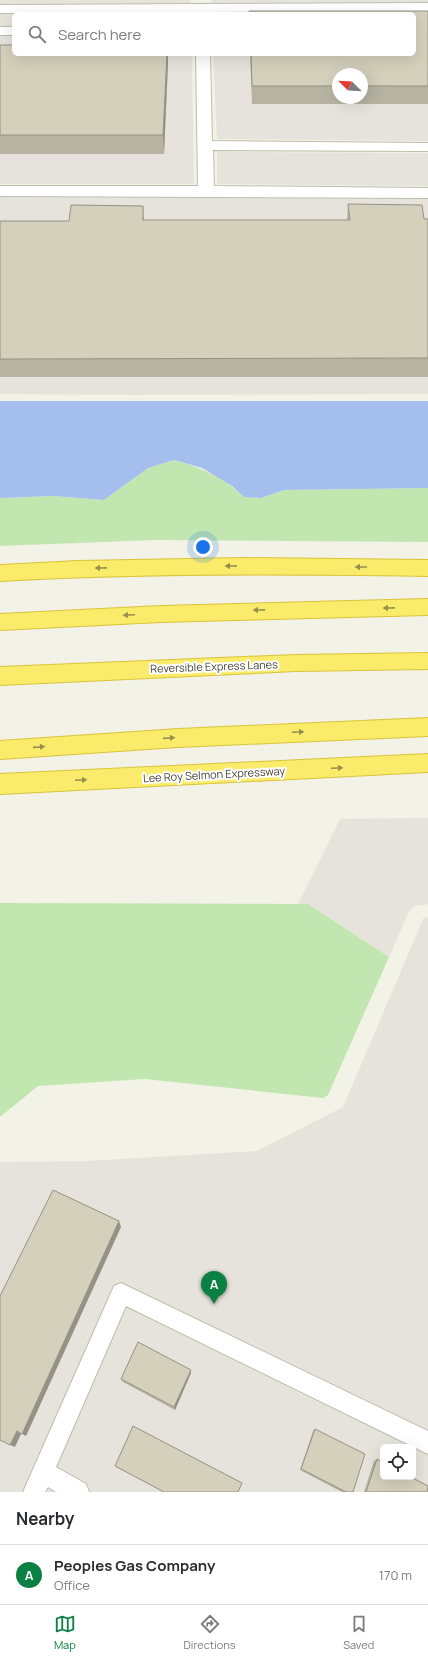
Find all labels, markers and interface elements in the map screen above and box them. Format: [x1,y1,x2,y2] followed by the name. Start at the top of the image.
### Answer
[12,12,416,56] search box
[26,23,48,45] icon: search
[58,24,141,45] text: Search here
[332,68,368,104] north arrow
[193,537,213,557] your location
[225,563,237,570] one-way arrow
[354,564,367,570] one-way arrow
[94,565,107,571] one-way arrow
[383,604,395,611] one-way arrow
[252,607,265,613] one-way arrow
[122,612,135,618] one-way arrow
[150,656,278,676] street label: Reversible Express Lanes
[292,729,304,736] one-way arrow
[163,735,175,742] one-way arrow
[33,744,45,751] one-way arrow
[143,763,286,785] street label: Lee Roy Selmon Expressway
[331,765,344,771] one-way arrow
[75,777,87,784] one-way arrow
[201,1271,227,1304] pin: A
[380,1444,416,1480] map controls
[380,1444,416,1480] button: locate
[16,1507,74,1530] text: Nearby
[54,1555,215,1576] text: Peoples Gas Company
[25,1566,33,1584] text: A
[379,1566,412,1584] text: 170 m
[54,1576,90,1594] text: Office
[54,1613,76,1652] tab: Map
[183,1613,236,1652] tab: Directions
[343,1613,374,1652] tab: Saved

